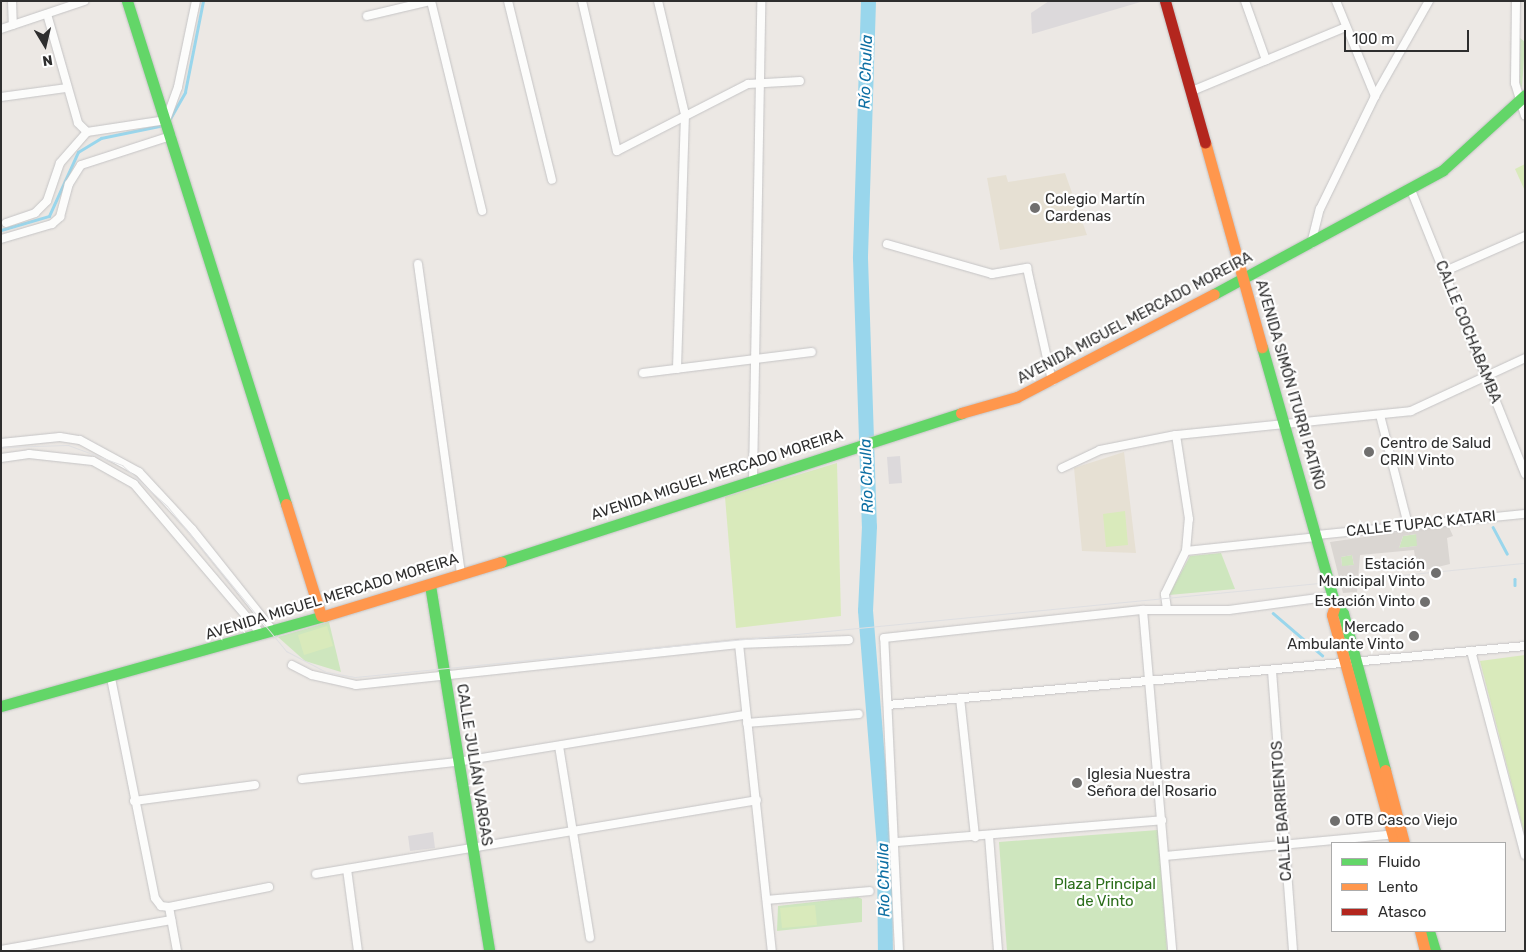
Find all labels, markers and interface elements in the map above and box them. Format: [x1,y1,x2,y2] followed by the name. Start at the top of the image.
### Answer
[20,20,70,70] north arrow
[1346,20,1471,52] scale bar
[1352,30,1394,48] text: 100 m
[855,34,877,110] water label: Río Chulla
[41,51,54,69] text: N
[1045,190,1145,225] place label: Colegio Martín Cardenas
[1029,202,1041,214] marker: Colegio Martín Cardenas
[1014,248,1256,388] street label: AVENIDA MIGUEL MERCADO MOREIRA
[1431,258,1505,406] street label: CALLE COCHABAMBA
[1251,278,1329,492] street label: AVENIDA SIMÓN ITURRI PATIÑO
[588,426,846,524] street label: AVENIDA MIGUEL MERCADO MOREIRA
[1380,434,1491,469] place label: Centro de Salud CRIN Vinto
[856,438,878,514] water label: Río Chulla
[1362,445,1376,459] marker: Centro de Salud CRIN Vinto
[1345,507,1497,541] street label: CALLE TUPAC KATARI
[203,550,461,644] street label: AVENIDA MIGUEL MERCADO MOREIRA
[1318,555,1425,590] place label: Estación Municipal Vinto
[1429,566,1443,580] marker: Estación Municipal Vinto
[1314,593,1415,611] place label: Estación Vinto
[1419,596,1431,608] marker: Estación Vinto
[1287,618,1404,653] place label: Mercado Ambulante Vinto
[1408,630,1420,642] marker: Mercado Ambulante Vinto
[452,682,496,848] street label: CALLE JULIÁN VARGAS
[1268,740,1296,882] street label: CALLE BARRIENTOS
[1087,765,1217,800] place label: Iglesia Nuestra Señora del Rosario
[1071,777,1083,789] marker: Iglesia Nuestra Señora del Rosario
[1345,812,1458,830] place label: OTB Casco Viejo
[1329,815,1341,827] marker: OTB Casco Viejo
[874,842,894,918] water label: Río Chulla
[1331,842,1506,932] legend
[1378,853,1421,871] text: Fluido
[1054,875,1156,910] park label: Plaza Principal de Vinto
[1378,878,1418,896] text: Lento
[1378,903,1426,921] text: Atasco

